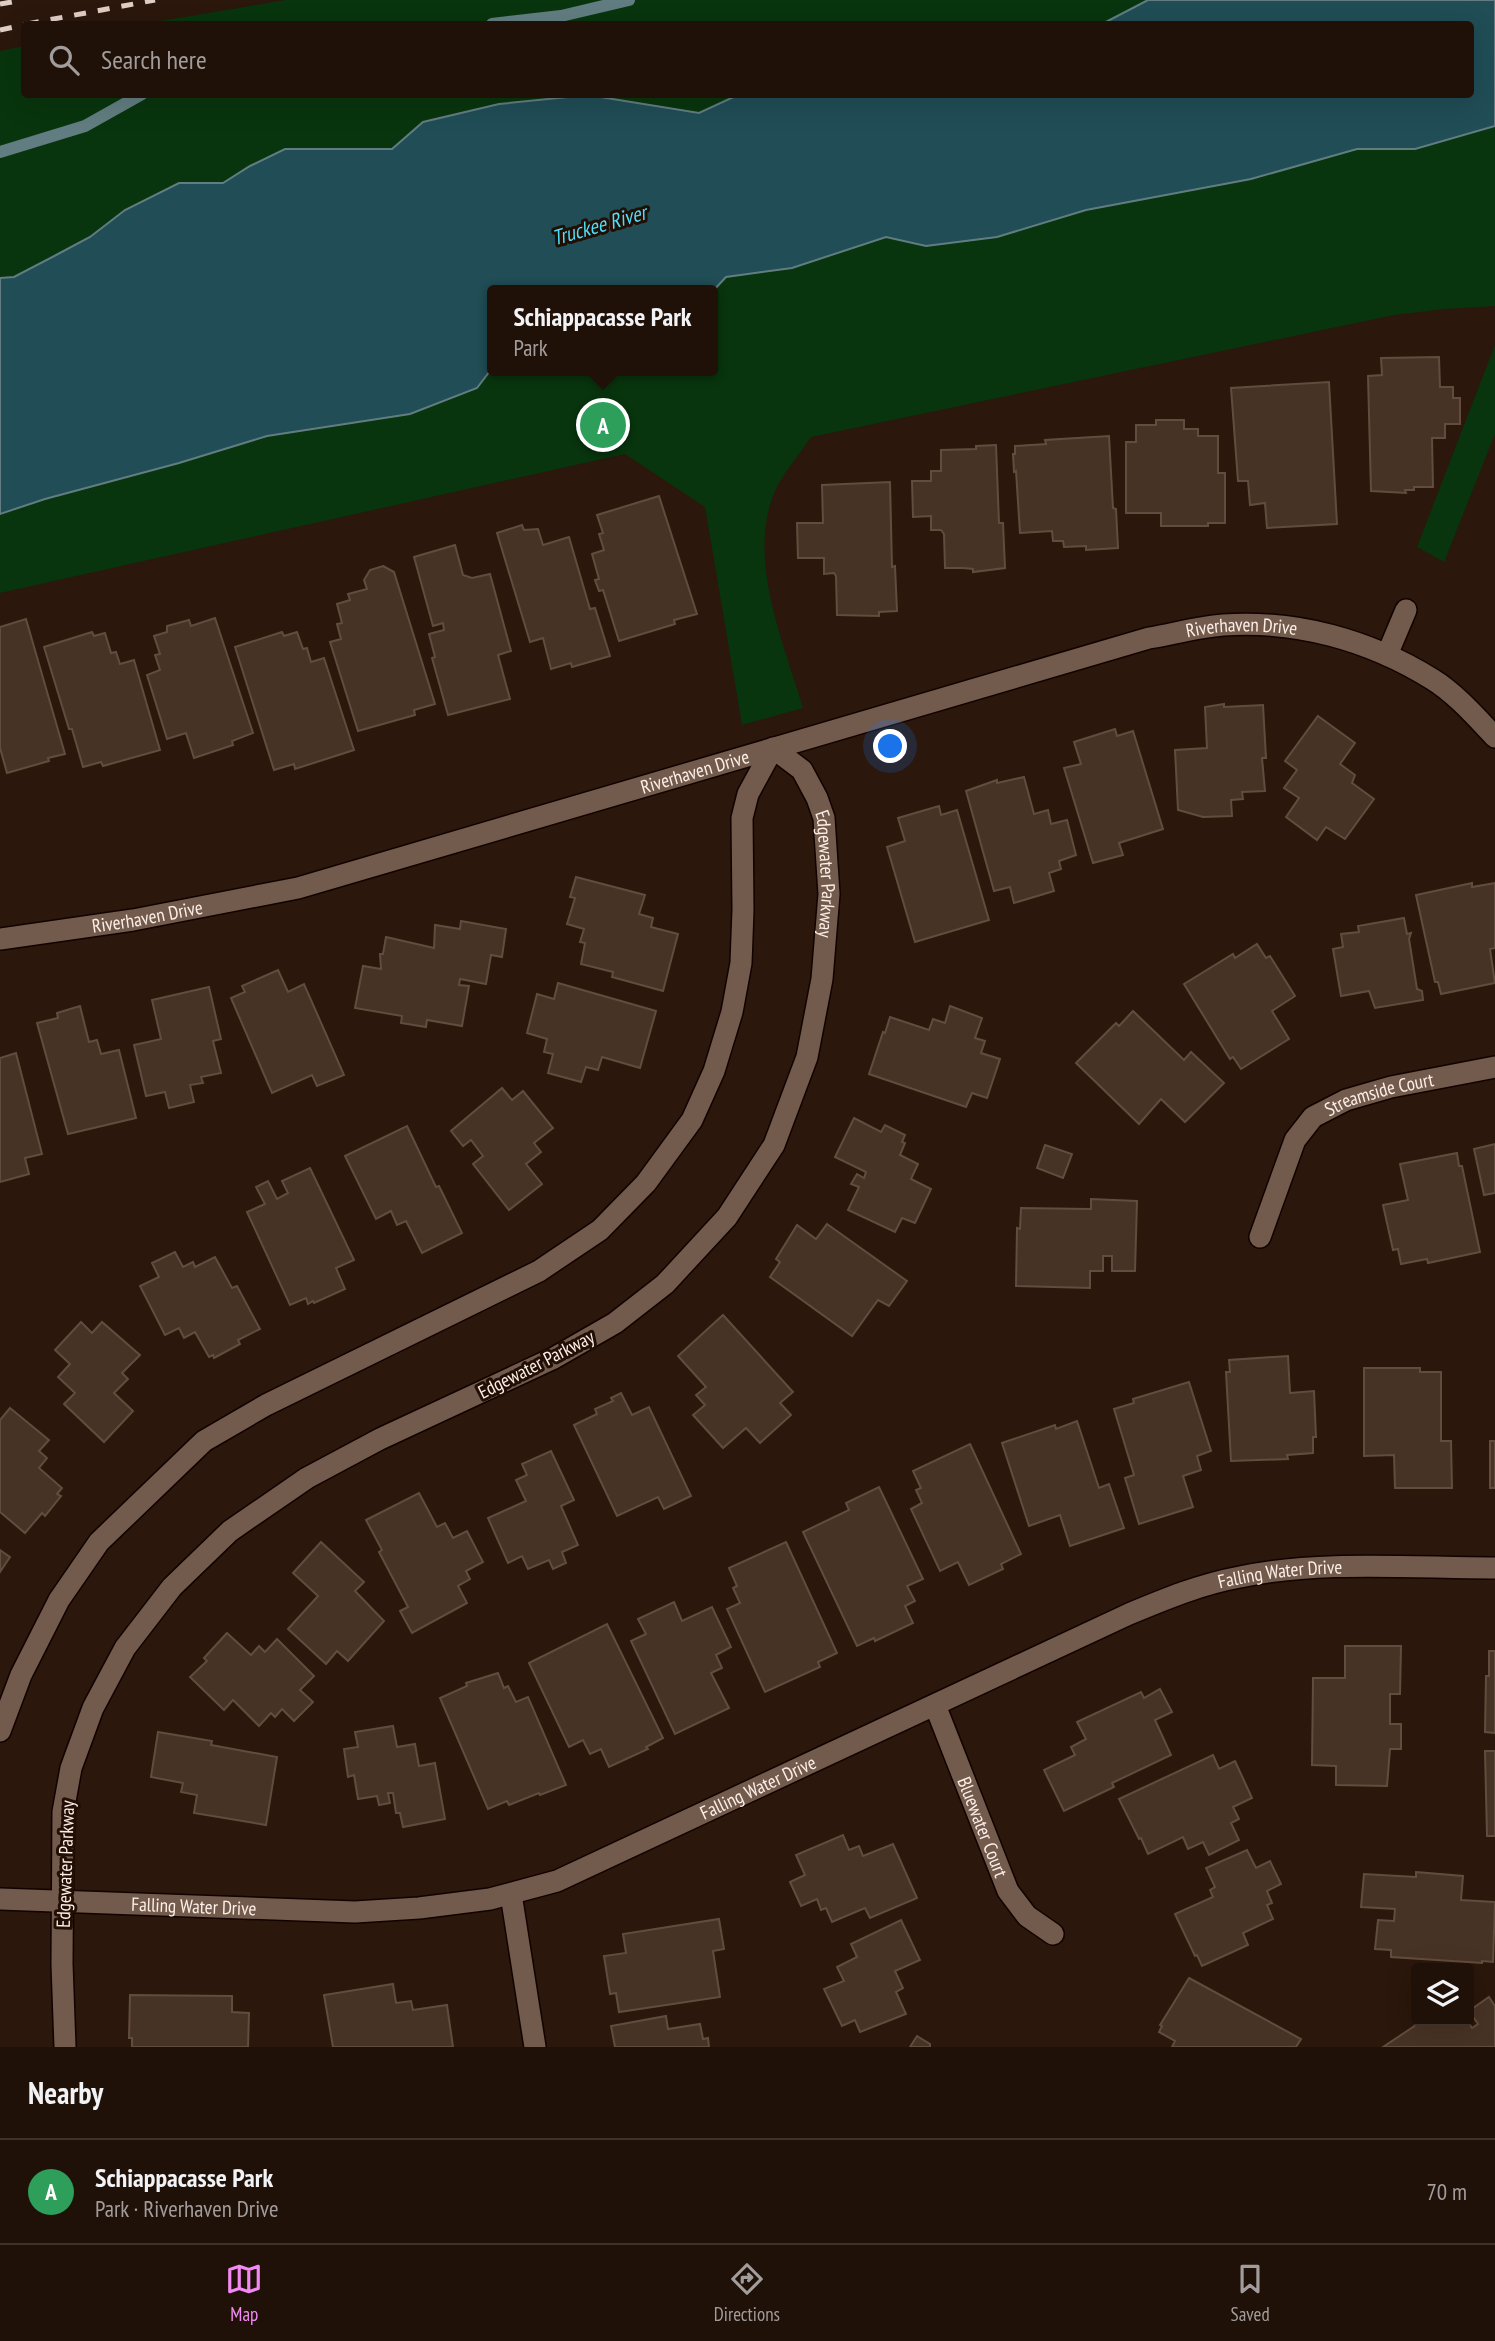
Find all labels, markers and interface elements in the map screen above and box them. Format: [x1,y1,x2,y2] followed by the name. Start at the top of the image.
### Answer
[21,21,1474,98] search box
[45,41,83,79] icon: search
[101,43,207,76] text: Search here
[549,198,652,251] water label: Truckee River
[487,285,718,376] popup
[513,300,692,333] text: Schiappacasse Park
[513,333,548,362] text: Park
[580,399,626,451] pin: A
[1184,612,1299,642] street label: Riverhaven Drive
[873,729,907,763] your location
[638,744,752,799] street label: Riverhaven Drive
[810,807,841,939] street label: Edgewater Parkway
[90,895,205,938] street label: Riverhaven Drive
[1320,1067,1436,1121] street label: Streamside Court
[474,1324,599,1404] street label: Edgewater Parkway
[1215,1554,1343,1593] street label: Falling Water Drive
[696,1750,820,1825] street label: Falling Water Drive
[952,1773,1014,1881] street label: Bluewater Court
[51,1799,79,1928] street label: Edgewater Parkway
[131,1892,257,1920] street label: Falling Water Drive
[1411,1963,1474,2026] map controls
[1411,1963,1474,2026] button: layers
[28,2073,103,2112] text: Nearby
[95,2161,273,2194] text: Schiappacasse Park
[45,2177,57,2206] text: A
[1426,2177,1467,2206] text: 70 m
[95,2194,279,2223] text: Park · Riverhaven Drive
[225,2260,263,2326] tab: Map
[714,2260,780,2326] tab: Directions
[1231,2260,1270,2326] tab: Saved

